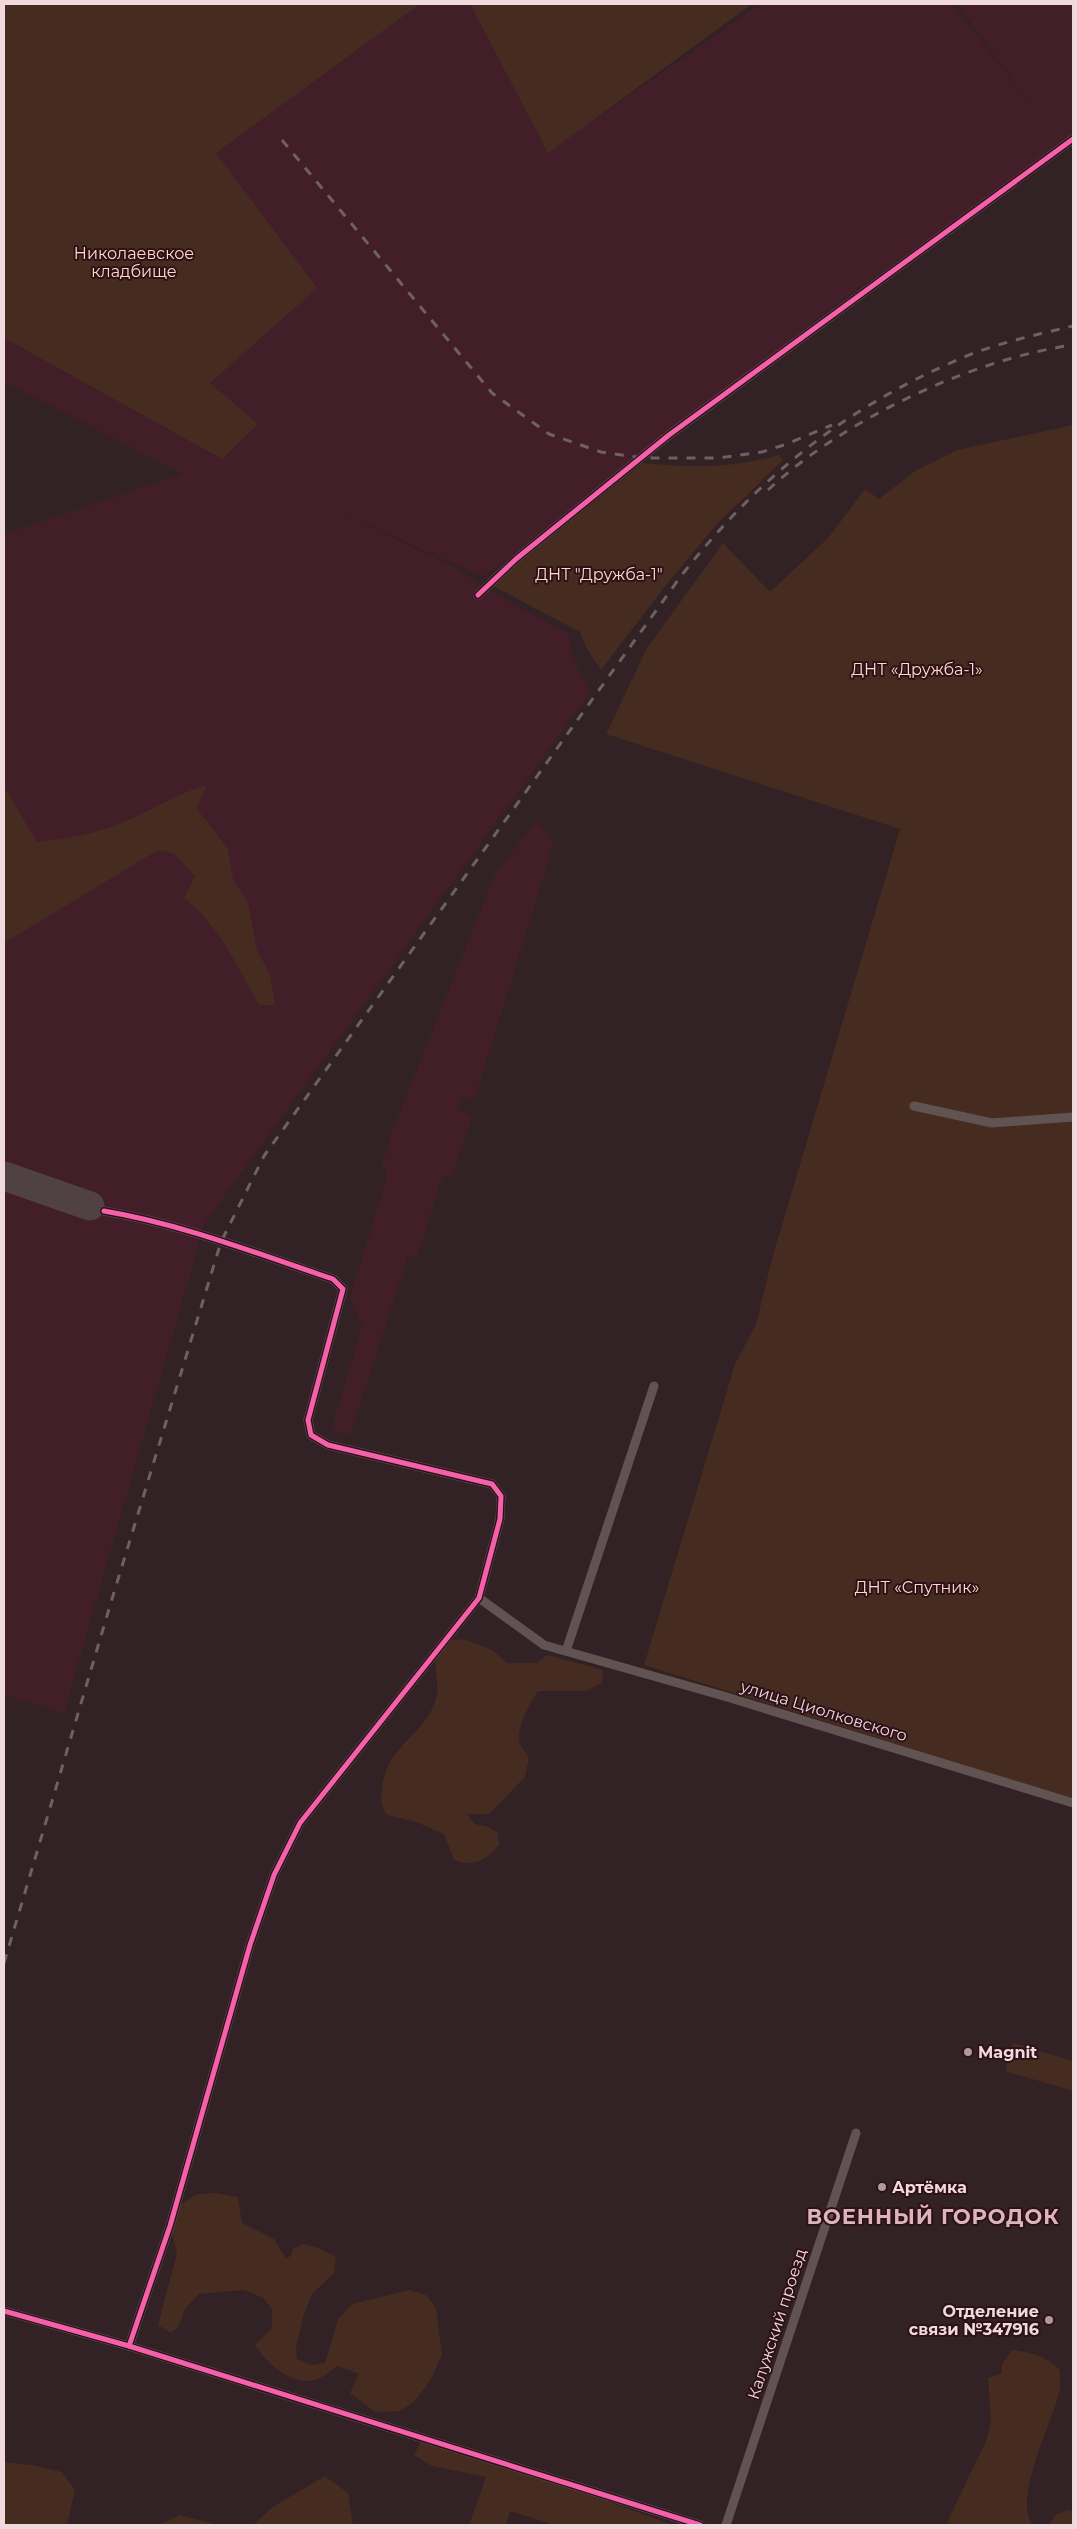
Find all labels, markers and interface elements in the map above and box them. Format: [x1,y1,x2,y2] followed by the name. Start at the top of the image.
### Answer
[74,244,194,281] park label: Николаевское кладбище
[535,565,663,584] park label: ДНТ "Дружба-1"
[851,660,983,679] park label: ДНТ «Дружба-1»
[855,1578,979,1597] park label: ДНТ «Спутник»
[737,1676,910,1745] street label: улица Циолковского
[978,2043,1037,2062] place label: Magnit
[962,2046,974,2058] marker: Magnit
[892,2178,967,2197] place label: Артёмка
[876,2181,888,2193] marker: Артёмка
[806,2204,1060,2229] district label: ВОЕННЫЙ ГОРОДОК
[744,2246,810,2402] street label: Калужский проезд
[909,2302,1039,2339] place label: Отделение связи №347916
[1043,2314,1055,2326] marker: Отделение связи №347916

